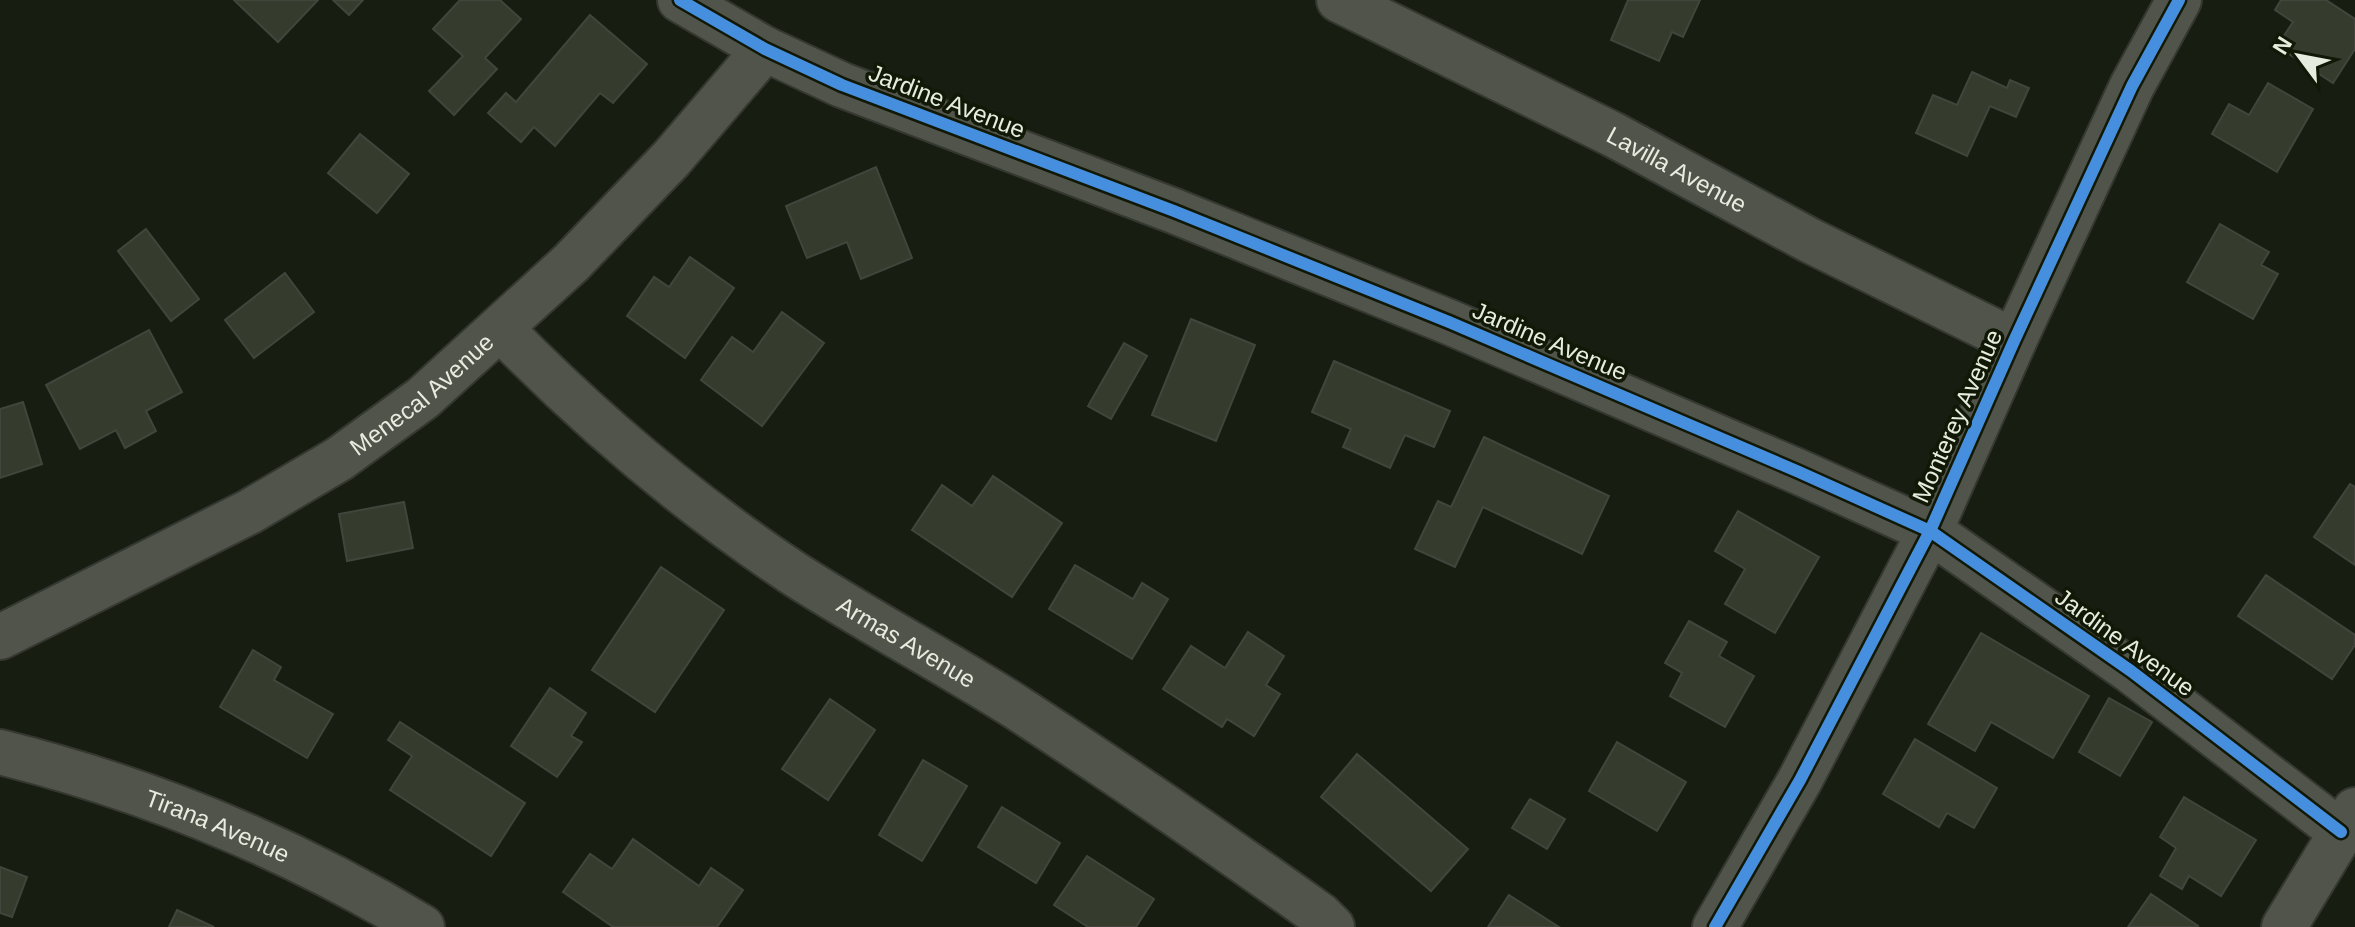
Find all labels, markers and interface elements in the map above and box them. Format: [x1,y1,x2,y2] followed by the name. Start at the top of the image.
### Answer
[2259,16,2339,96] north arrow
[2268,32,2297,59] text: N
[865,59,1029,143] street label: Jardine Avenue
[1603,121,1751,217] street label: Lavilla Avenue
[1469,296,1631,386] street label: Jardine Avenue
[1907,325,2007,507] street label: Monterey Avenue
[344,328,498,460] street label: Menecal Avenue
[2050,583,2200,701] street label: Jardine Avenue
[833,590,981,693] street label: Armas Avenue
[142,784,294,867] street label: Tirana Avenue

